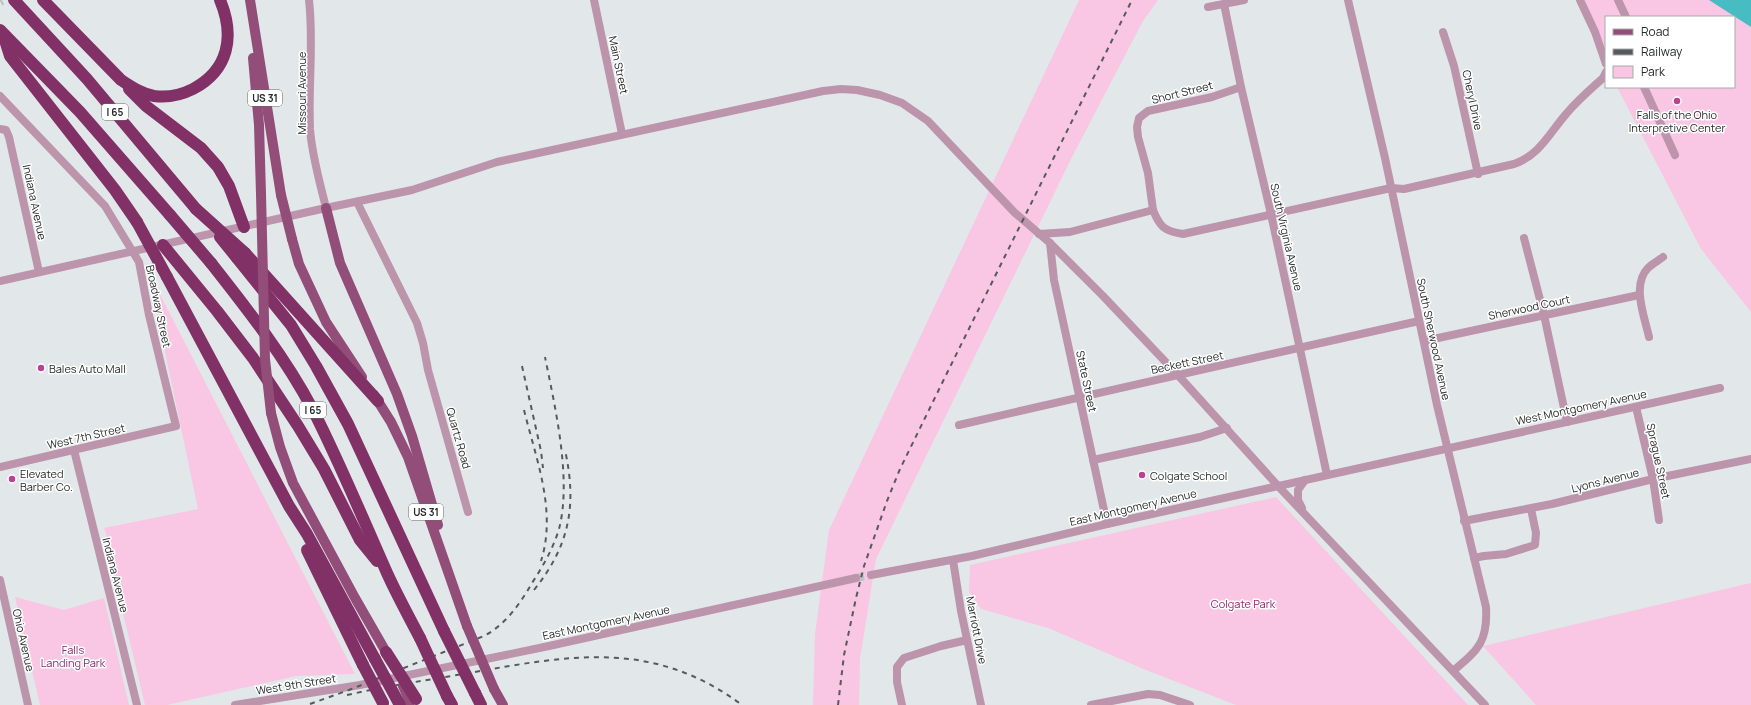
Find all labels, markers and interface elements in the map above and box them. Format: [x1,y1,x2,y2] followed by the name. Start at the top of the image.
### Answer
[1605,16,1735,88] legend
[1641,23,1669,40] text: Road
[606,35,632,95] street label: Main Street
[1641,43,1683,60] text: Railway
[294,51,309,134] street label: Missouri Avenue
[1641,63,1666,80] text: Park
[1459,69,1487,132] street label: Cheryl Drive
[1150,77,1214,107] street label: Short Street
[248,90,282,106] road number: US 31
[1672,96,1682,106] marker: Falls of the Ohio Interpretive Center
[102,104,128,120] road number: I 65
[1629,107,1725,135] place label: Falls of the Ohio Interpretive Center
[20,163,50,242] street label: Indiana Avenue
[1267,182,1307,293] street label: South Virginia Avenue
[143,263,175,349] street label: Broadway Street
[1414,277,1454,402] street label: South Sherwood Avenue
[1487,291,1571,323] street label: Sherwood Court
[1149,347,1225,377] street label: Beckett Street
[1073,349,1101,413] street label: State Street
[49,361,126,376] place label: Bales Auto Mall
[36,363,46,373] marker: Bales Auto Mall
[1514,386,1648,428] street label: West Montgomery Avenue
[300,402,326,418] road number: I 65
[443,406,475,470] street label: Quartz Road
[46,420,126,452] street label: West 7th Street
[1644,422,1674,500] street label: Sprague Street
[1570,464,1641,496] street label: Lyons Avenue
[20,466,73,494] place label: Elevated Barber Co.
[1150,468,1227,483] place label: Colgate School
[1137,470,1147,480] marker: Colgate School
[7,474,17,484] marker: Elevated Barber Co.
[1068,485,1198,529] street label: East Montgomery Avenue
[409,504,443,520] road number: US 31
[99,536,133,615] street label: Indiana Avenue
[963,595,991,666] street label: Marriott Drive
[1211,596,1276,611] park label: Colgate Park
[541,601,672,643] street label: East Montgomery Avenue
[10,607,39,673] street label: Ohio Avenue
[41,642,106,670] park label: Falls Landing Park
[255,670,337,698] street label: West 9th Street

